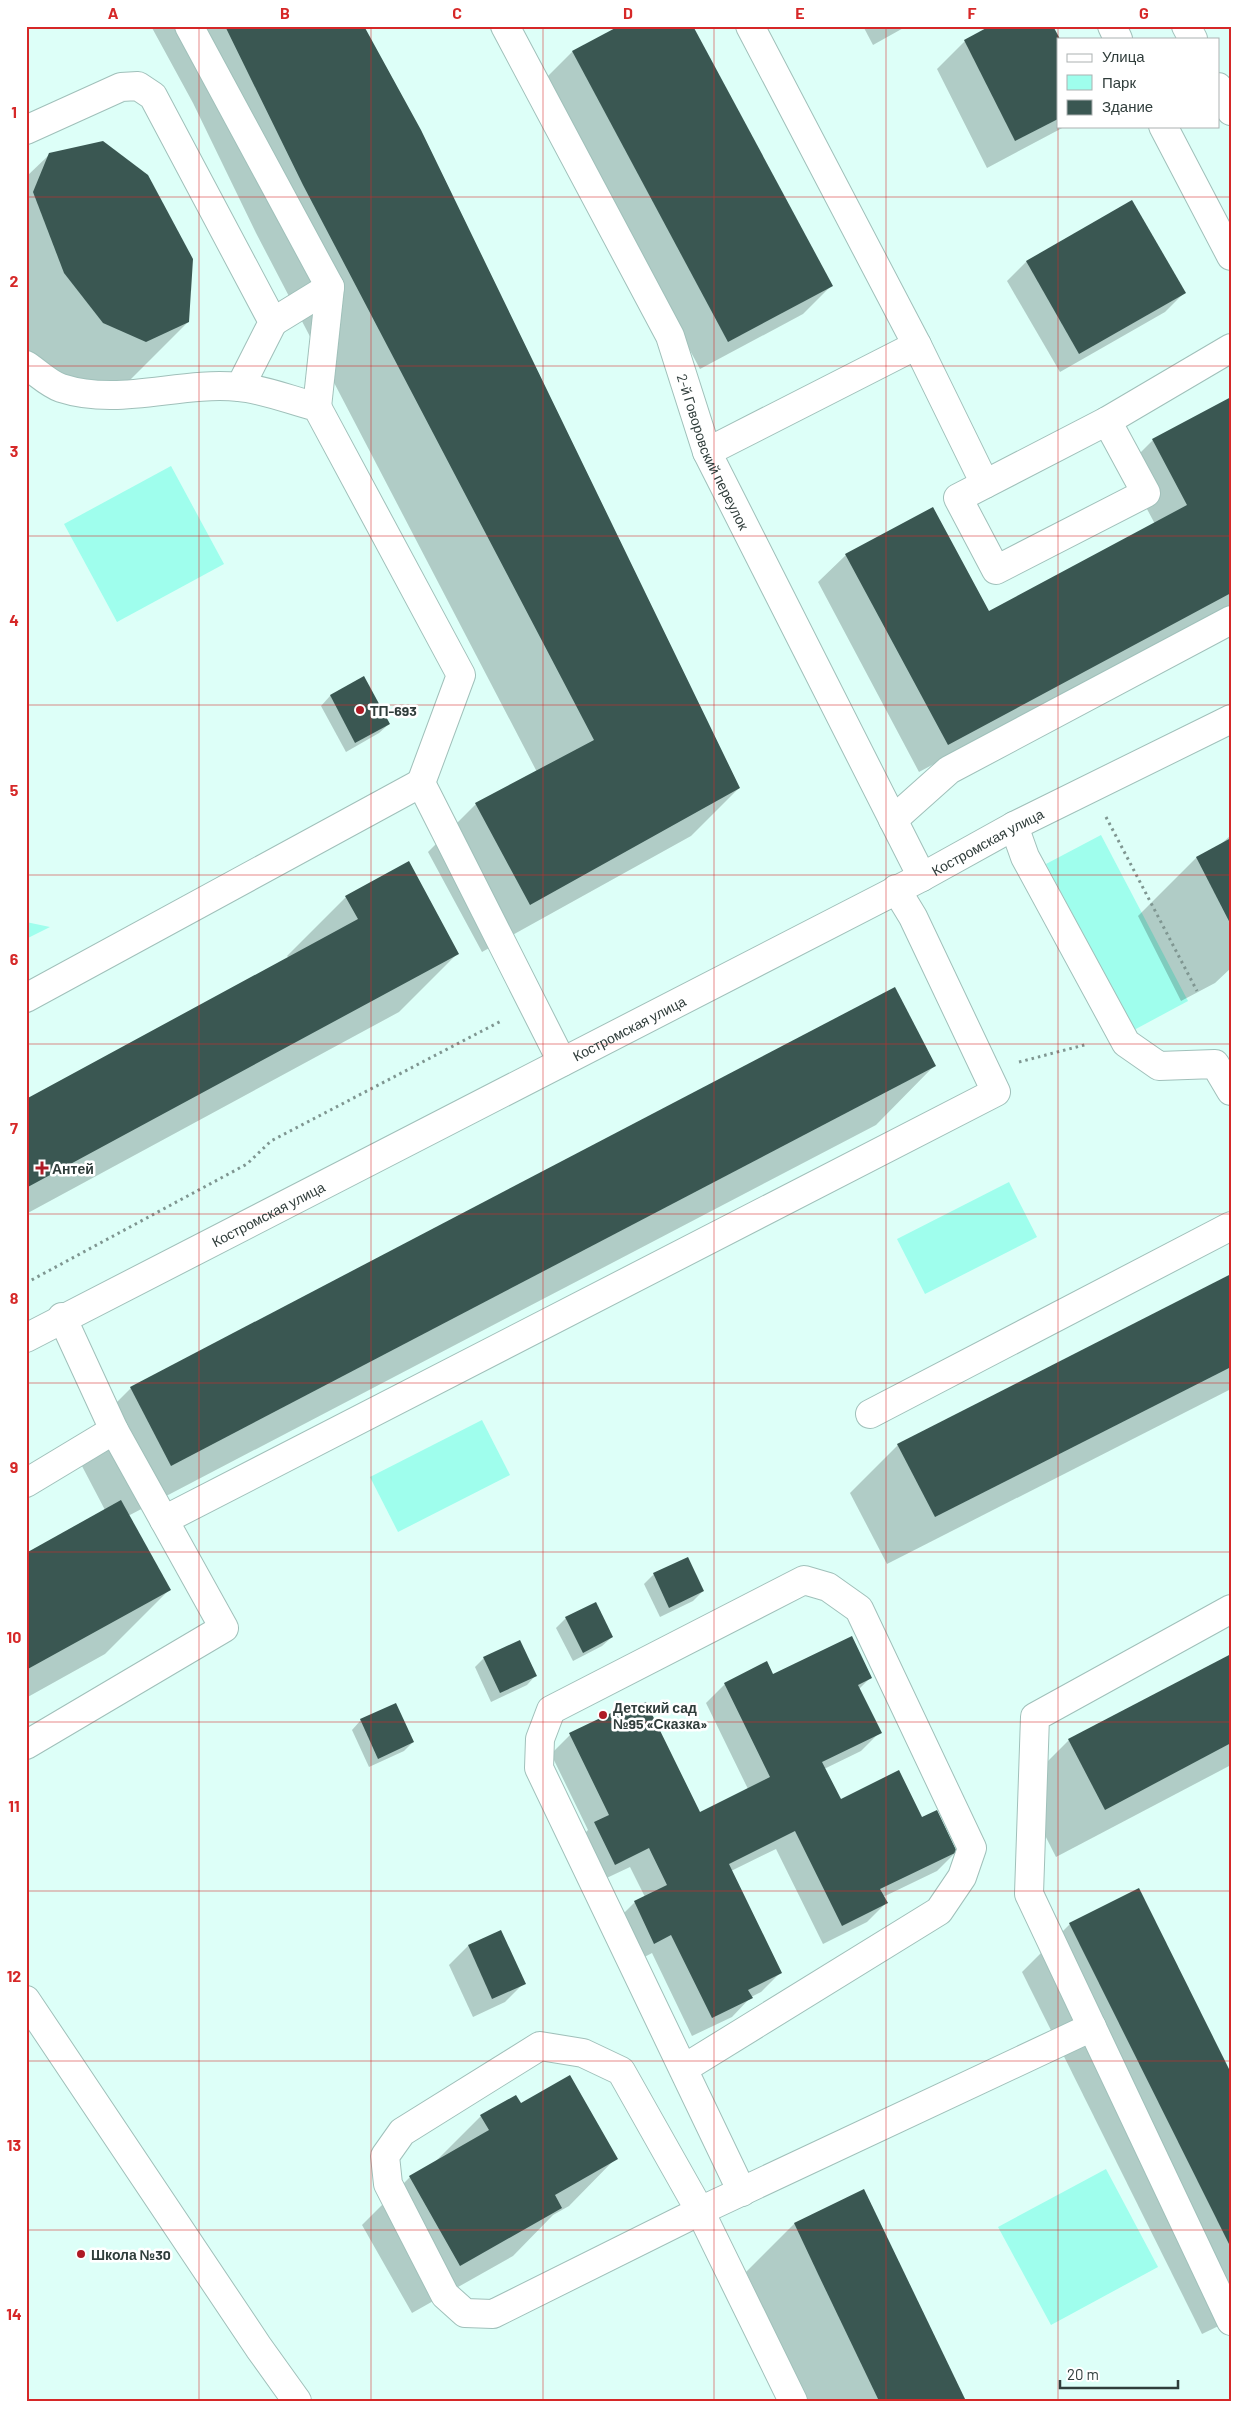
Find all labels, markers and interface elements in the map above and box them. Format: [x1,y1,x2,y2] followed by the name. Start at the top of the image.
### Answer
[108,3,119,22] text: A
[280,3,290,22] text: B
[452,3,462,22] text: C
[623,3,633,22] text: D
[795,3,805,22] text: E
[968,3,977,22] text: F
[1139,3,1149,22] text: G
[1057,38,1220,128] legend
[1102,47,1145,65] text: Улица
[1102,73,1136,91] text: Парк
[1102,97,1153,115] text: Здание
[11,102,17,121] text: 1
[10,271,19,290] text: 2
[674,372,754,533] street label: 2-й Говоровский переулок
[10,441,18,460] text: 3
[9,610,19,629] text: 4
[370,702,417,719] place label: ТП-693
[354,704,366,716] marker: ТП-693
[10,780,19,799] text: 5
[928,804,1046,879] street label: Костромская улица
[10,949,19,968] text: 6
[570,992,688,1064] street label: Костромская улица
[10,1118,18,1137] text: 7
[52,1160,94,1177] place label: Антей
[36,1162,48,1174] marker: Антей
[209,1177,327,1250] street label: Костромская улица
[10,1288,19,1307] text: 8
[10,1457,18,1476] text: 9
[7,1627,21,1646] text: 10
[613,1699,707,1732] place label: Детский сад №95 «Сказка»
[597,1709,609,1721] marker: Детский сад №95 «Сказка»
[8,1796,20,1815] text: 11
[7,1966,21,1985] text: 12
[7,2135,21,2154] text: 13
[91,2246,171,2263] place label: Школа №30
[75,2248,87,2260] marker: Школа №30
[6,2304,22,2323] text: 14
[1060,2357,1177,2389] scale bar
[1067,2365,1099,2383] text: 20 m

